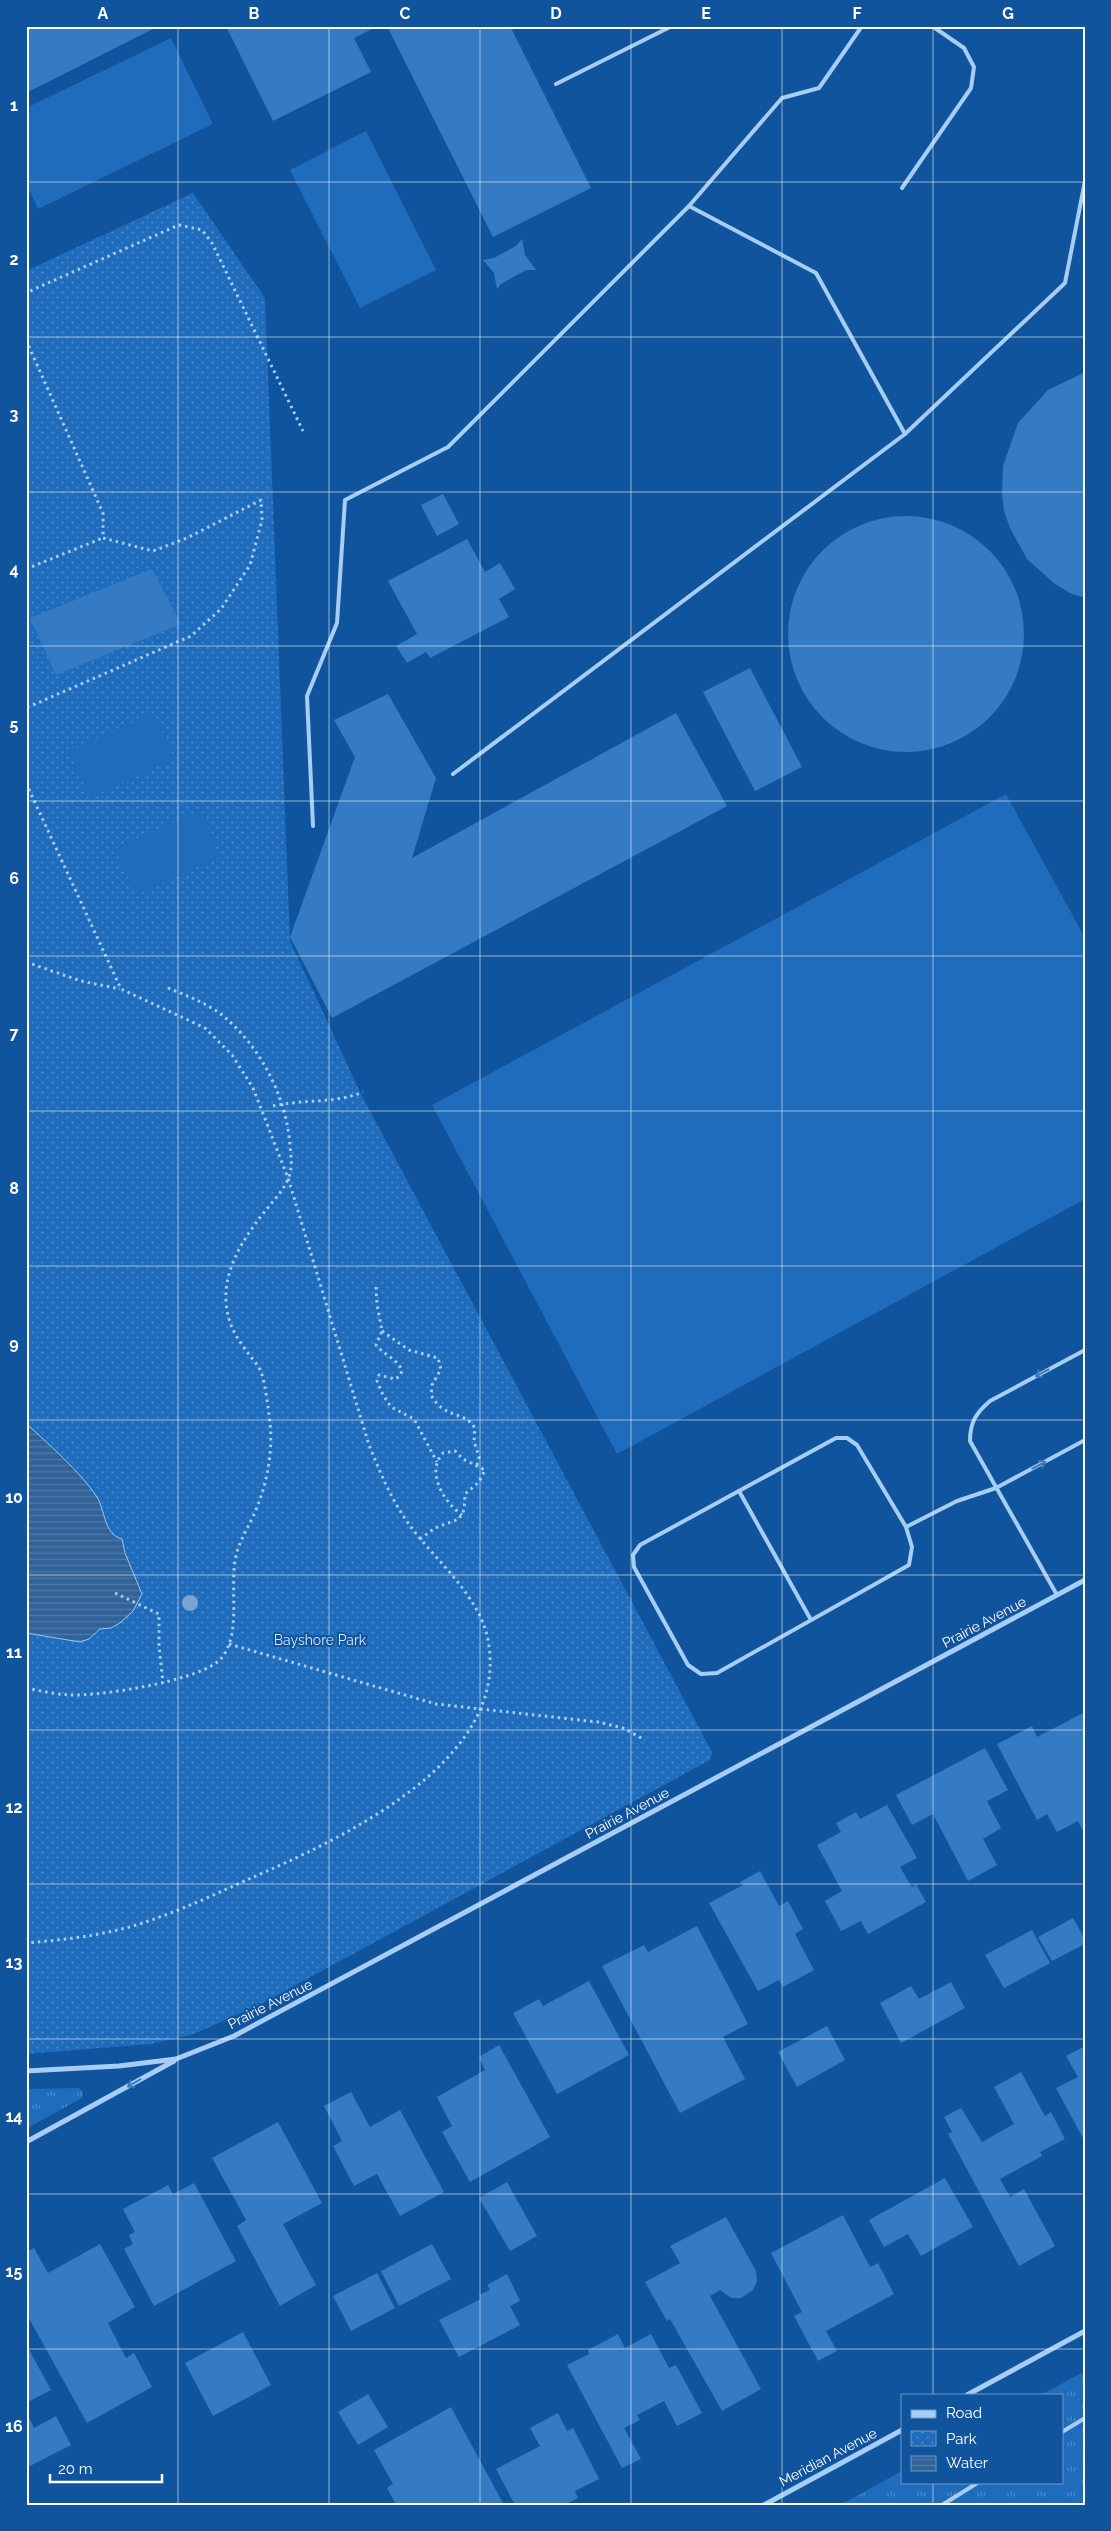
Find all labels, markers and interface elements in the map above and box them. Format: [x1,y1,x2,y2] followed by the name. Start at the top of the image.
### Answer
[98,4,109,23] text: A
[249,4,260,23] text: B
[400,4,411,23] text: C
[550,4,562,23] text: D
[701,4,711,23] text: E
[852,4,862,23] text: F
[1002,4,1014,23] text: G
[10,96,18,115] text: 1
[9,250,19,269] text: 2
[10,405,19,424] text: 3
[9,560,19,579] text: 4
[10,715,19,734] text: 5
[9,869,19,888] text: 6
[10,1024,19,1043] text: 7
[9,1179,19,1198] text: 8
[9,1334,19,1353] text: 9
[1035,1369,1050,1378] one-way arrow
[1031,1459,1046,1469] one-way arrow
[5,1488,23,1507] text: 10
[939,1593,1029,1651] street label: Prairie Avenue
[274,1632,367,1648] park label: Bayshore Park
[6,1643,22,1662] text: 11
[582,1784,672,1842] street label: Prairie Avenue
[6,1798,22,1817] text: 12
[6,1953,22,1972] text: 13
[225,1976,315,2032] street label: Prairie Avenue
[127,2079,142,2089] one-way arrow
[5,2107,23,2126] text: 14
[6,2262,23,2281] text: 15
[901,2394,1064,2484] legend
[946,2404,982,2422] text: Road
[5,2417,23,2436] text: 16
[776,2425,880,2489] street label: Meridian Avenue
[946,2430,977,2448] text: Park
[50,2451,162,2483] scale bar
[946,2454,989,2472] text: Water
[58,2460,93,2478] text: 20 m

